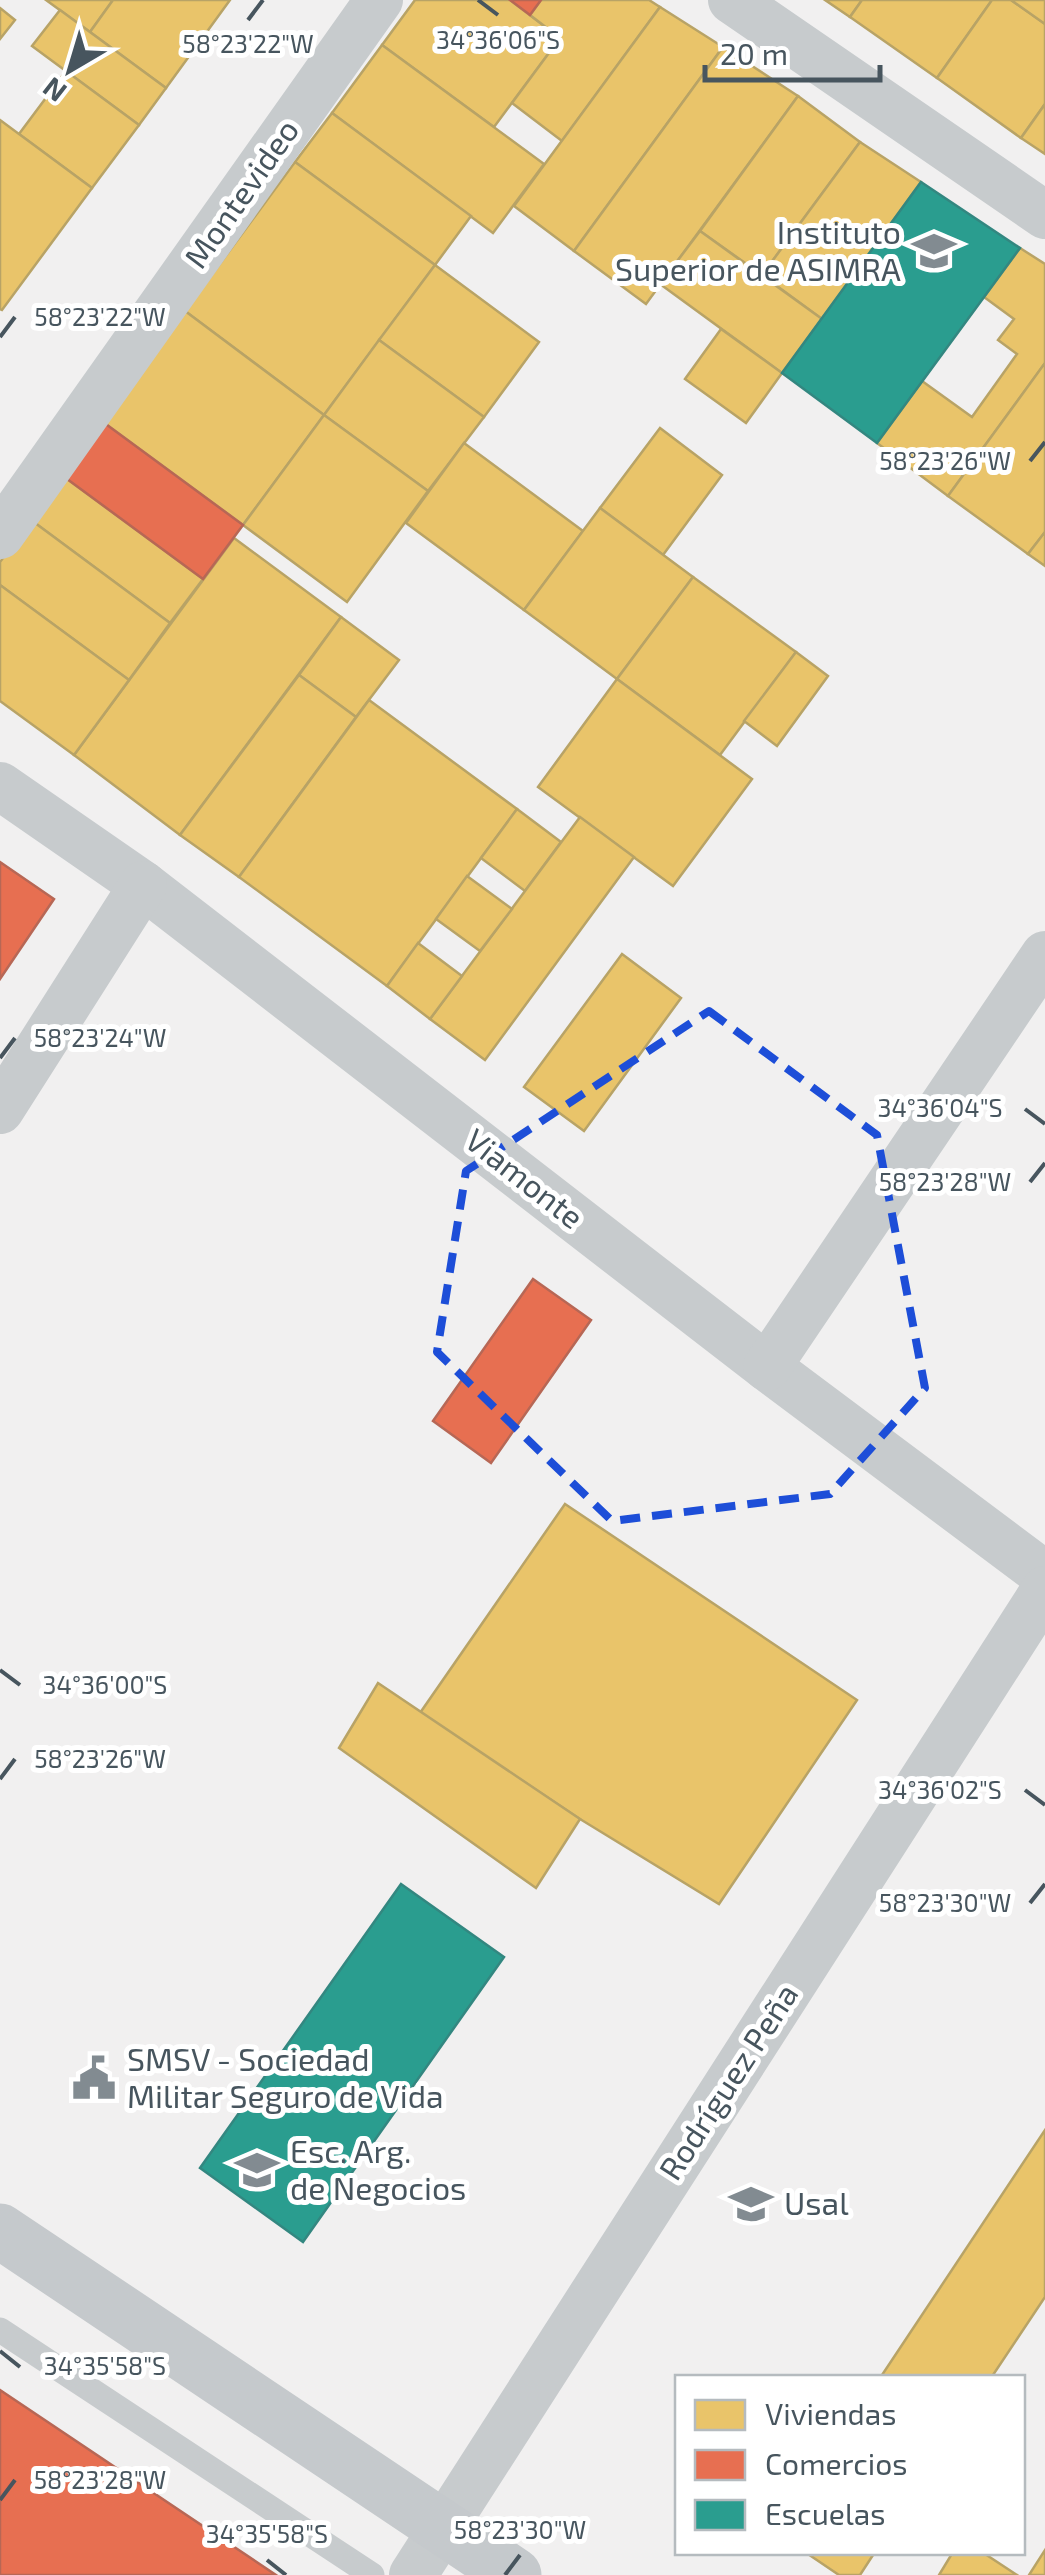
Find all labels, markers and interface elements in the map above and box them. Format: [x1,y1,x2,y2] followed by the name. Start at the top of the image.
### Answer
[20,20,120,120] north arrow
[705,20,880,82] scale bar
[436,24,560,54] text: 34°36'06"S
[182,28,314,58] text: 58°23'22"W
[720,35,788,71] text: 20 m
[36,71,72,110] text: N
[175,111,305,274] street label: Montevideo
[615,212,901,287] place label: Instituto Superior de ASIMRA
[910,227,958,275] school or university icon: Instituto Superior de ASIMRA
[34,301,166,331] text: 58°23'22"W
[879,445,1011,475] text: 58°23'26"W
[34,1022,166,1052] text: 58°23'24"W
[878,1092,1002,1122] text: 34°36'04"S
[459,1120,592,1235] street label: Viamonte
[879,1166,1011,1196] text: 58°23'28"W
[43,1669,167,1699] text: 34°36'00"S
[34,1743,166,1773] text: 58°23'26"W
[878,1774,1002,1804] text: 34°36'02"S
[879,1887,1011,1917] text: 58°23'30"W
[650,1976,805,2186] street label: Rodríguez Peña
[127,2039,444,2114] place label: SMSV - Sociedad Militar Seguro de Vida
[70,2054,118,2102] public building icon: SMSV - Sociedad Militar Seguro de Vida
[290,2131,466,2206] place label: Esc. Arg. de Negocios
[233,2146,281,2194] school or university icon: Esc. Arg. de Negocios
[727,2180,775,2228] school or university icon: Usal
[784,2183,849,2221] place label: Usal
[44,2350,166,2380] text: 34°35'58"S
[675,2375,1025,2555] legend
[765,2395,897,2431] text: Viviendas
[765,2445,908,2481] text: Comercios
[34,2464,166,2494] text: 58°23'28"W
[765,2495,886,2531] text: Escuelas
[454,2514,586,2544] text: 58°23'30"W
[206,2518,328,2548] text: 34°35'58"S

